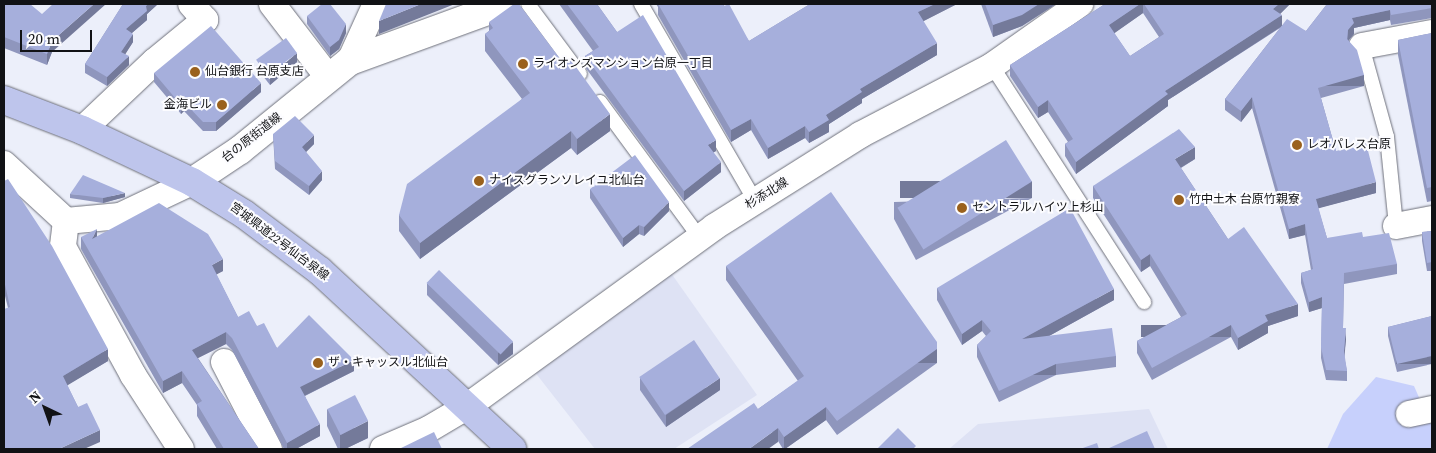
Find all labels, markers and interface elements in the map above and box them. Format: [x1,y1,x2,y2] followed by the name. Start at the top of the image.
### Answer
[22,20,95,52] scale bar
[28,28,60,49] text: 20 m
[533,57,713,71] place label: ライオンズマンション台原一丁目
[517,58,529,70] marker: ライオンズマンション台原一丁目
[205,65,304,79] place label: 仙台銀行 台原支店
[189,66,201,78] marker: 仙台銀行 台原支店
[164,98,212,112] place label: 金海ビル
[216,99,228,111] marker: 金海ビル
[219,110,285,166] street label: 台の原街道線
[1307,138,1391,152] place label: レオパレス台原
[1291,139,1303,151] marker: レオパレス台原
[489,174,645,188] place label: ナイスグランソレイユ北仙台
[473,175,485,187] marker: ナイスグランソレイユ北仙台
[743,175,791,213] street label: 杉添北線
[1189,193,1300,207] place label: 竹中土木 台原竹親寮
[1173,194,1185,206] marker: 竹中土木 台原竹親寮
[227,200,331,284] street label: 宮城県道22号仙台泉線
[972,201,1104,215] place label: セントラルハイツ上杉山
[956,202,968,214] marker: セントラルハイツ上杉山
[328,356,448,370] place label: ザ・キャッスル北仙台
[312,357,324,369] marker: ザ・キャッスル北仙台
[20,383,70,433] north arrow
[24,386,45,408] text: N

